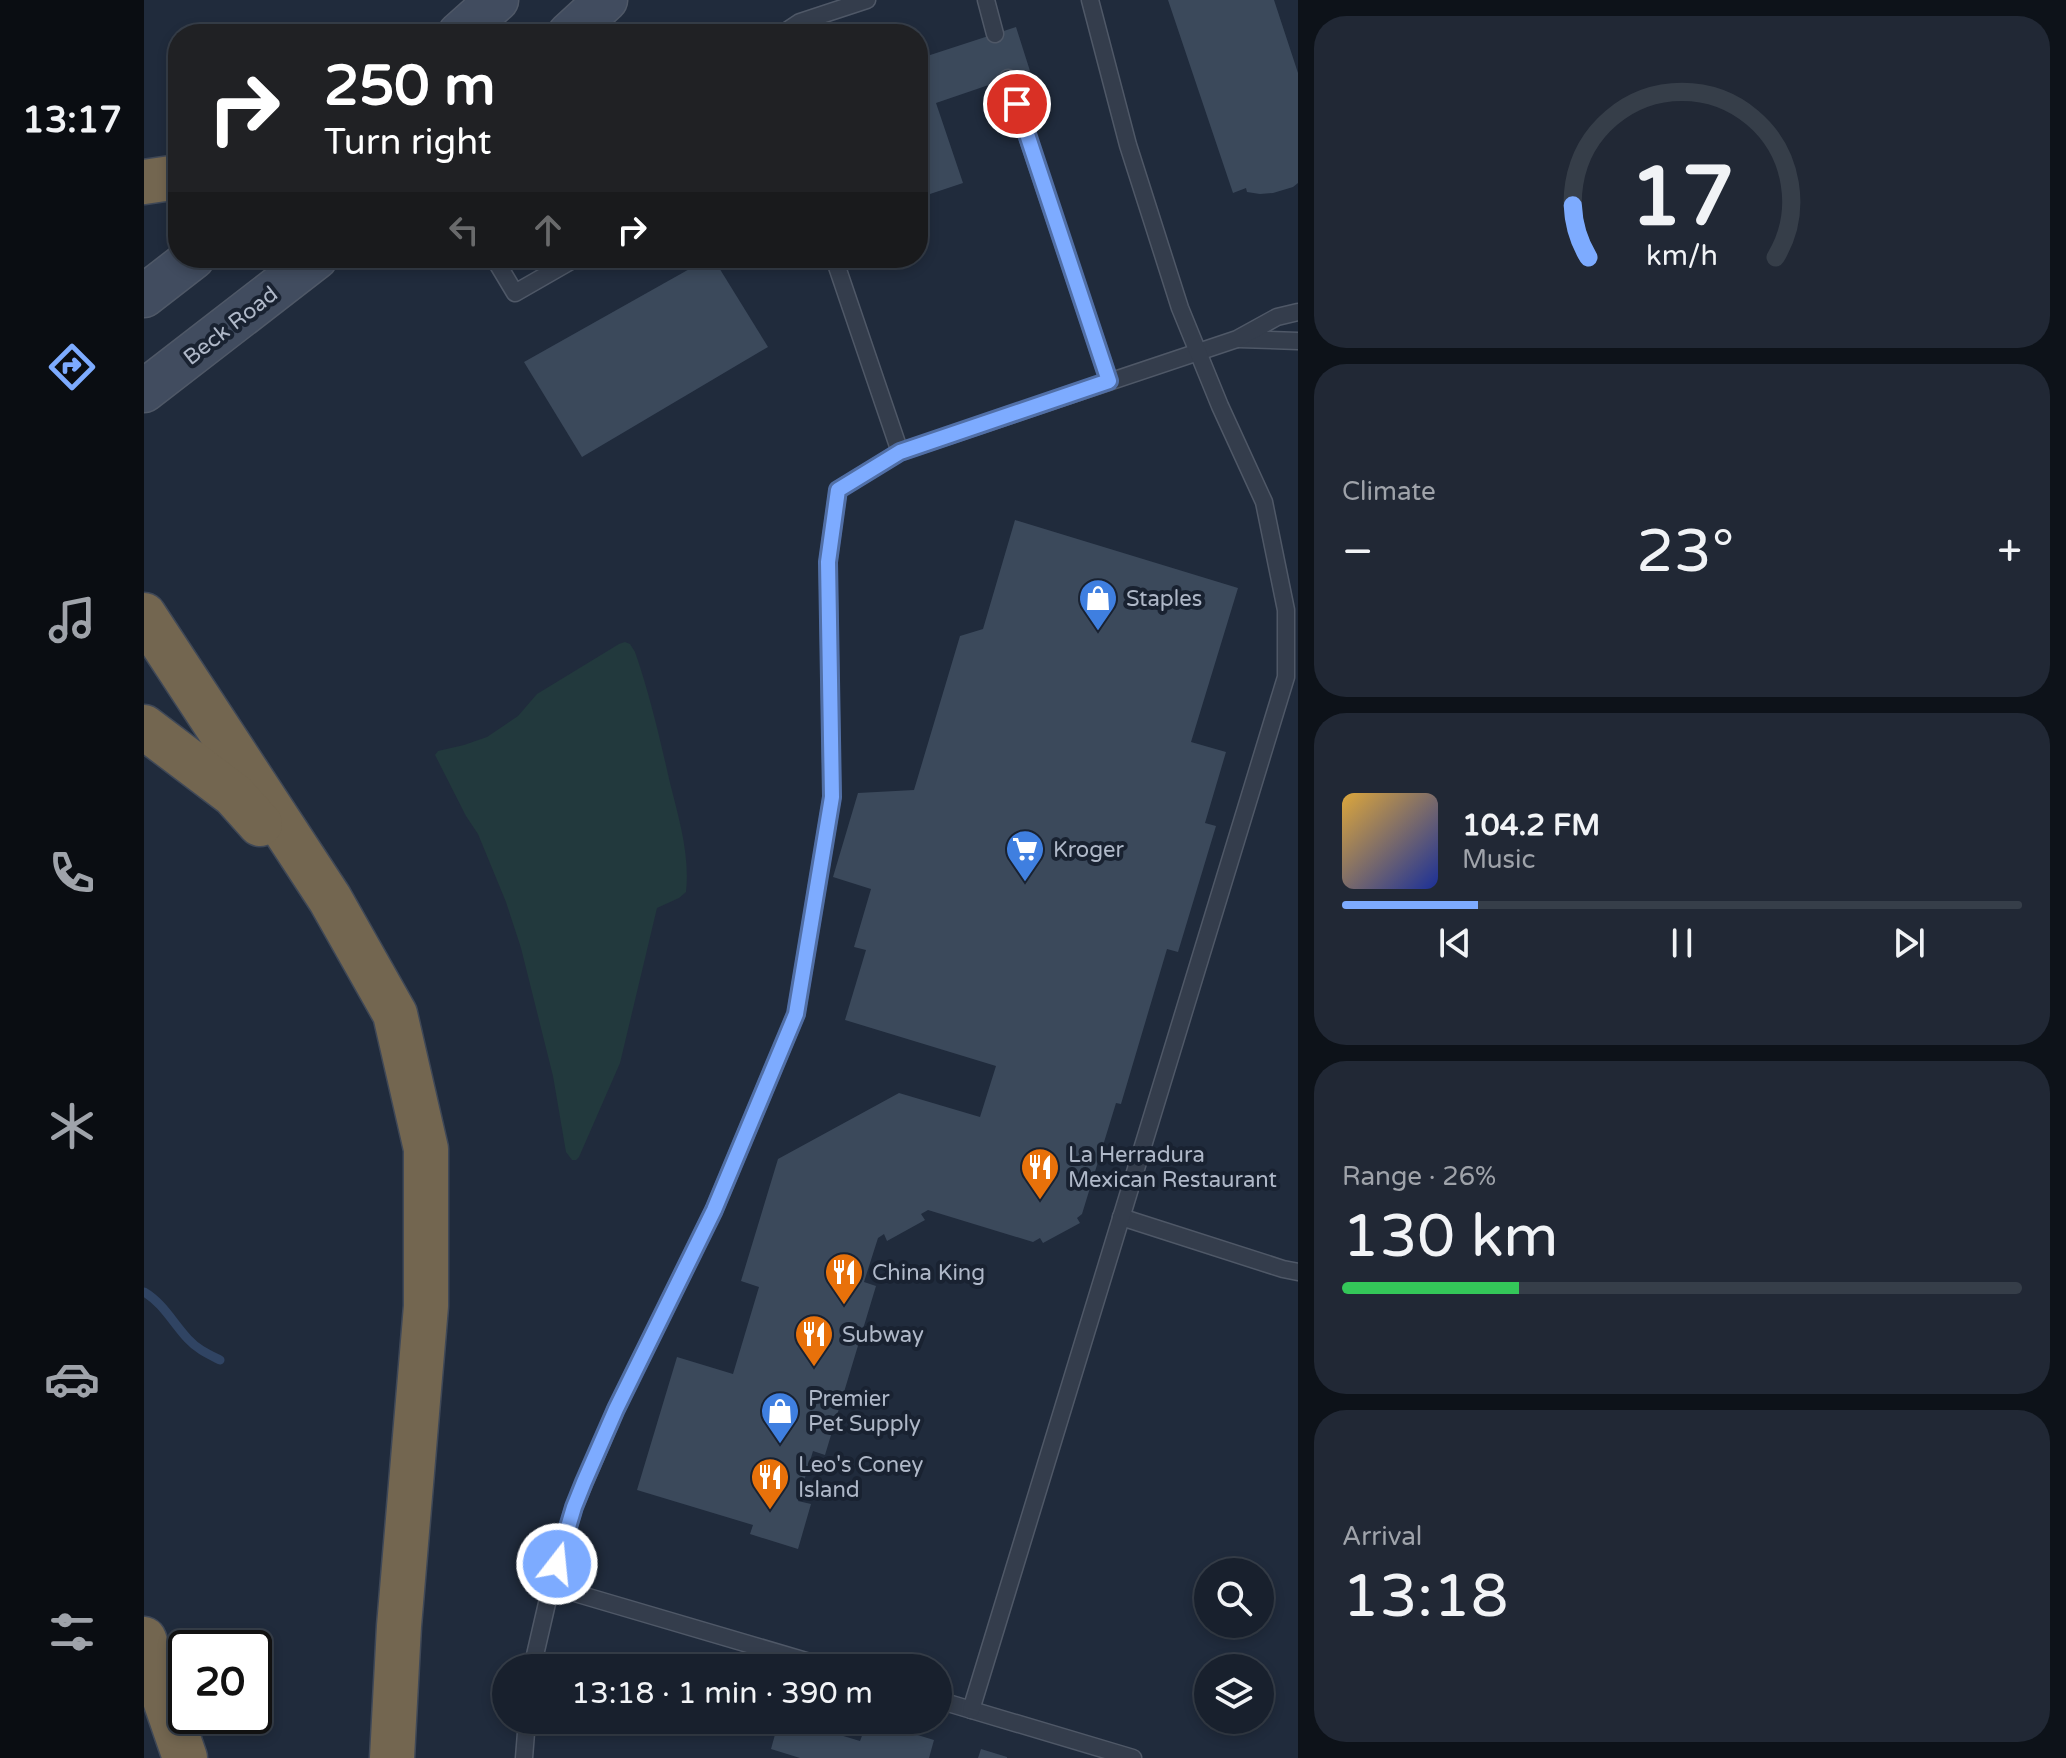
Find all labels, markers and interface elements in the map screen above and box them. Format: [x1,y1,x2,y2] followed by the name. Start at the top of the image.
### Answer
[324,53,495,120] text: 250 m
[192,56,296,160] icon: right
[983,70,1051,138] pin
[995,82,1039,126] icon: arrive
[22,99,122,142] text: 13:17
[324,121,491,164] text: Turn right
[1630,148,1734,248] text: 17
[442,208,486,252] icon: left
[526,208,570,252] icon: ahead
[610,208,654,252] icon: right
[1646,239,1718,273] text: km/h
[178,281,283,371] street label: Beck Road
[44,339,100,395] icon: directions
[1342,476,1436,507] text: Climate
[1636,516,1734,588] text: 23°
[1342,526,1373,579] text: −
[1997,526,2022,579] text: +
[1077,577,1119,632] shop icon: Staples
[1126,586,1202,612] place label: Staples
[44,592,100,648] icon: music
[1462,807,1600,844] text: 104.2 FM
[1004,828,1046,883] supermarket icon: Kroger
[1053,837,1125,863] place label: Kroger
[1462,844,1535,875] text: Music
[44,845,100,901] icon: phone
[1433,921,1477,965] icon: previous
[1660,921,1704,965] icon: pause
[1887,921,1931,965] icon: next
[44,1098,100,1154] icon: climate
[1068,1142,1277,1193] place label: La Herradura Mexican Restaurant
[1019,1146,1061,1201] restaurant icon: La Herradura Mexican Restaurant
[1342,1161,1496,1192] text: Range · 26%
[1342,1201,1558,1273] text: 130 km
[823,1251,865,1306] restaurant icon: China King
[872,1260,985,1286] place label: China King
[793,1313,835,1368] restaurant icon: Subway
[842,1322,924,1348] place label: Subway
[44,1351,100,1407] icon: car
[808,1386,921,1437] place label: Premier Pet Supply
[759,1390,801,1445] shop icon: Premier Pet Supply
[798,1452,923,1503] place label: Leo's Coney Island
[749,1456,791,1511] restaurant icon: Leo's Coney Island
[1342,1521,1422,1552] text: Arrival
[515,1522,599,1606] position arrow
[1194,1558,1274,1734] map controls
[1194,1558,1274,1638] button: search
[1342,1561,1508,1633] text: 13:18
[44,1604,100,1660] icon: filters
[168,1630,272,1734] speed limit sign: 20
[1194,1654,1274,1734] button: layers
[571,1675,873,1712] text: 13:18 · 1 min · 390 m

